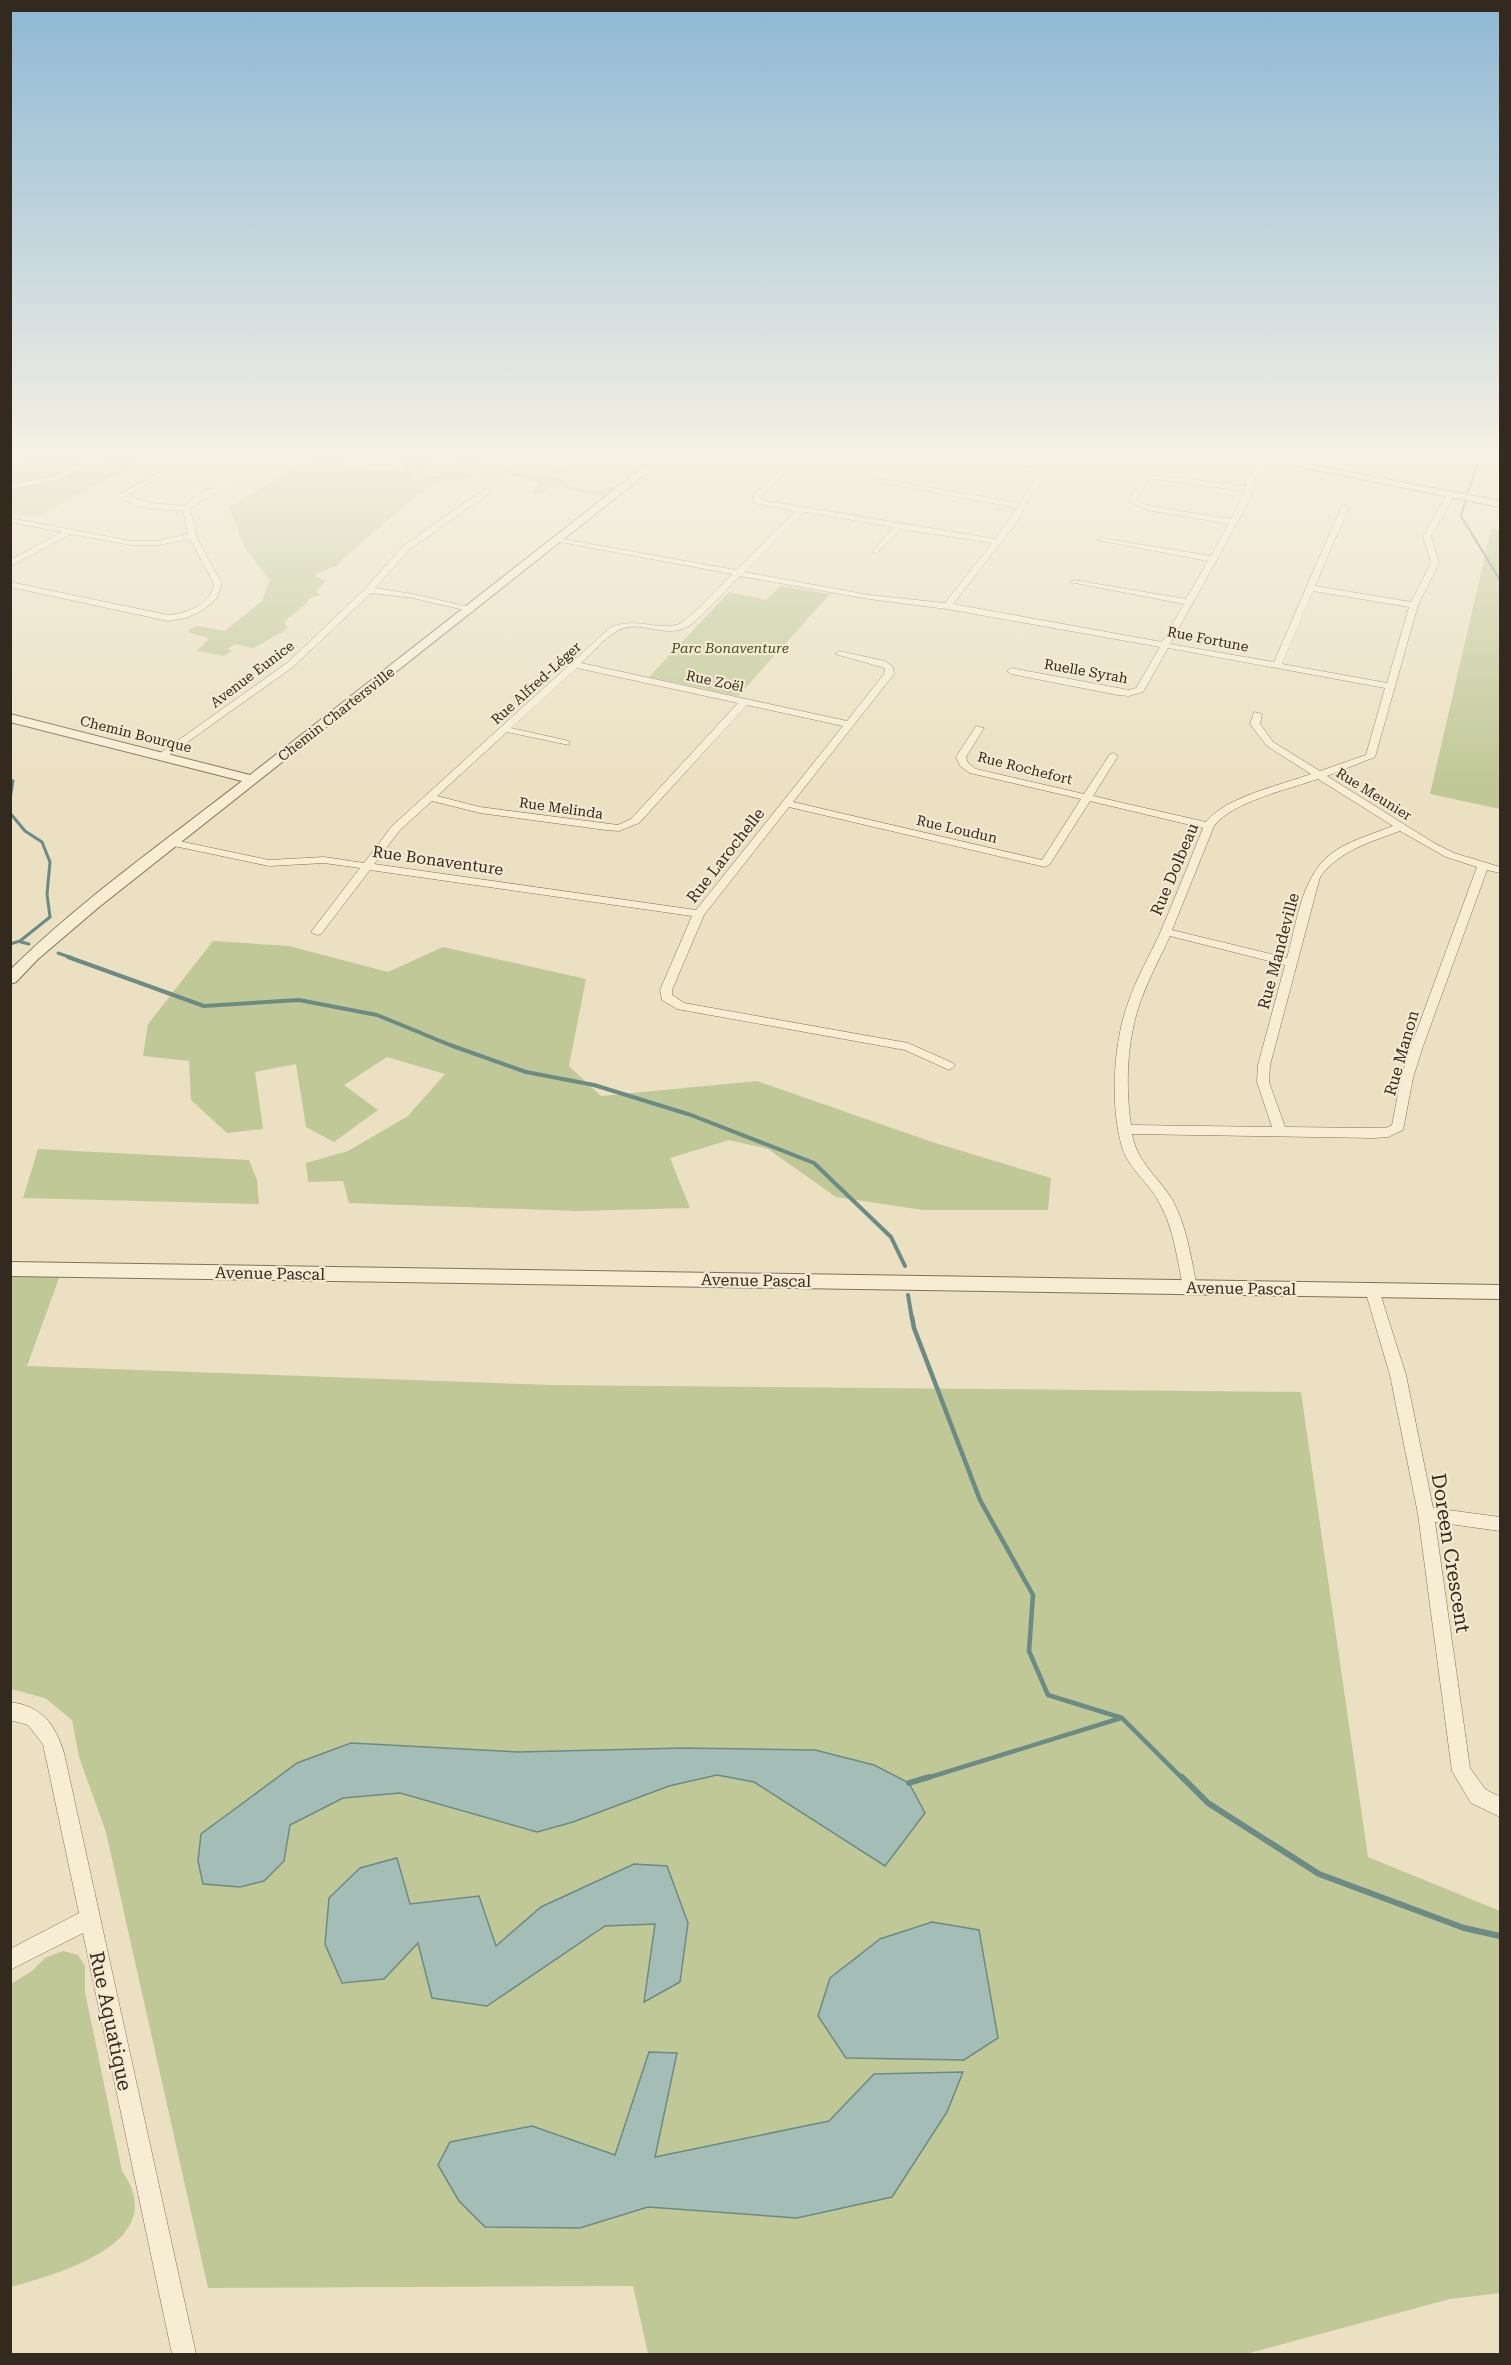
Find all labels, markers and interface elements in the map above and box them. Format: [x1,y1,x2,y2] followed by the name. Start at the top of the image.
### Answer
[1166,623,1250,655] street label: Rue Fortune
[207,637,297,711] street label: Avenue Eunice
[488,638,584,727] street label: Rue Alfred-Léger
[670,640,789,656] park label: Parc Bonaventure
[1043,656,1129,686] street label: Ruelle Syrah
[275,663,398,764] street label: Chemin Chartersville
[685,667,746,695] street label: Rue Zoël
[79,712,194,756] street label: Chemin Bourque
[976,748,1074,788] street label: Rue Rochefort
[1333,764,1415,824] street label: Rue Meunier
[518,794,604,822] street label: Rue Melinda
[682,804,768,907] street label: Rue Larochelle
[915,812,999,846] street label: Rue Loudun
[1146,820,1202,918] street label: Rue Dolbeau
[371,842,505,879] street label: Rue Bonaventure
[1254,891,1303,1011] street label: Rue Mandeville
[1380,1008,1423,1098] street label: Rue Manon
[215,1263,325,1284] street label: Avenue Pascal
[701,1270,811,1291] street label: Avenue Pascal
[1186,1278,1296,1299] street label: Avenue Pascal
[1427,1471,1476,1635] street label: Doreen Crescent
[85,1949,137,2093] street label: Rue Aquatique

